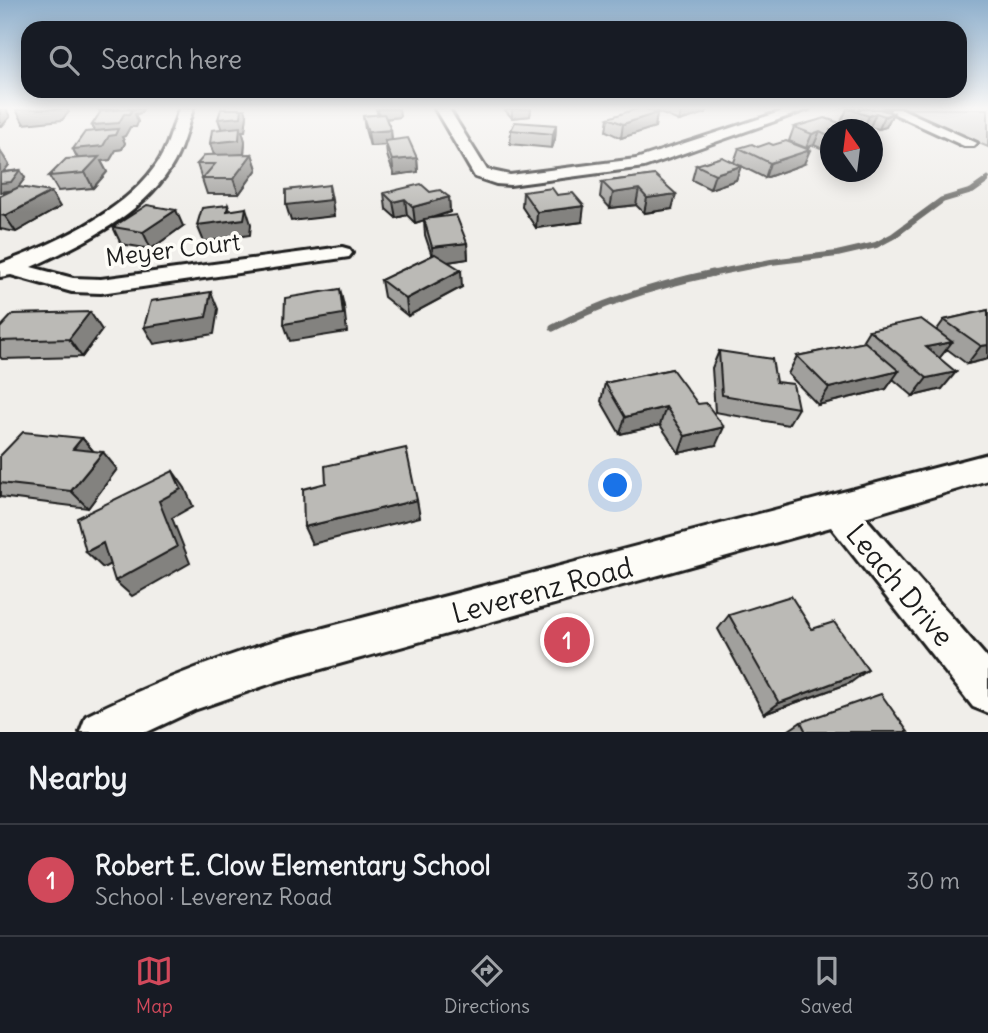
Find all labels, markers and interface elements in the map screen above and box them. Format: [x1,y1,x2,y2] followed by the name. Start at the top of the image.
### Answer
[21,21,967,98] search box
[45,41,83,79] icon: search
[101,43,242,76] text: Search here
[820,119,883,182] north arrow
[104,226,242,272] street label: Meyer Court
[598,468,632,502] your location
[838,517,962,653] street label: Leach Drive
[448,549,636,631] street label: Leverenz Road
[544,614,590,666] pin: 1
[28,759,128,797] text: Nearby
[95,849,491,882] text: Robert E. Clow Elementary School
[46,866,56,895] text: 1
[906,866,960,895] text: 30 m
[95,882,332,911] text: School · Leverenz Road
[135,952,173,1018] tab: Map
[444,952,530,1018] tab: Directions
[801,952,853,1018] tab: Saved

